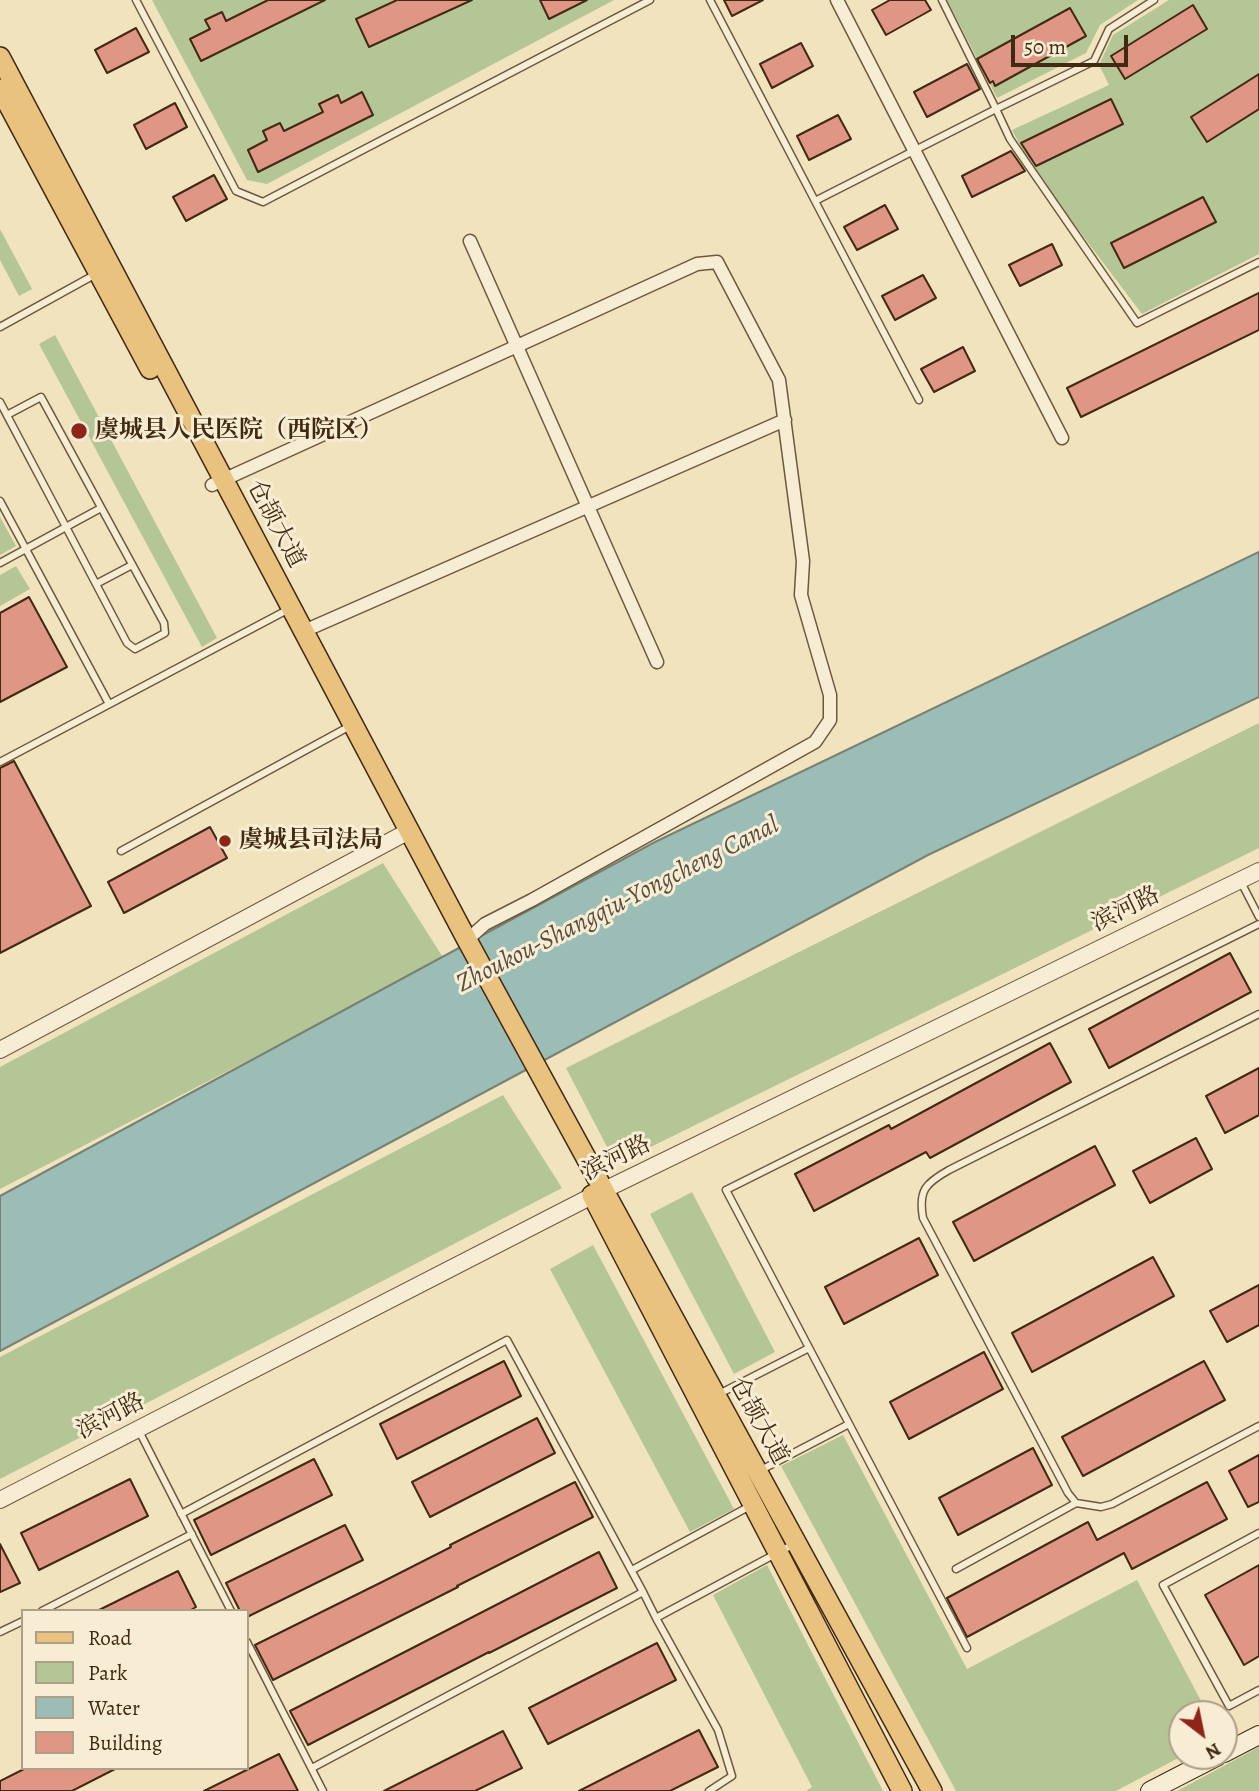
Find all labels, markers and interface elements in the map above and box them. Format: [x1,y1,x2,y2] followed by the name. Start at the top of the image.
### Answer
[1014,21,1131,65] scale bar
[1024,33,1066,61] text: 50 m
[95,417,383,445] place label: 虞城县人民医院（西院区）
[69,421,89,441] marker: 虞城县人民医院（西院区）
[240,475,310,573] street label: 仓颉大道
[452,810,784,1000] water label: Zhoukou-Shangqiu-Yongcheng Canal
[239,827,383,855] place label: 虞城县司法局
[217,833,233,849] marker: 虞城县司法局
[1087,881,1165,939] street label: 滨河路
[578,1130,656,1188] street label: 滨河路
[722,1372,794,1470] street label: 仓颉大道
[72,1388,150,1446] street label: 滨河路
[21,1609,248,1770] legend
[88,1624,132,1652] text: Road
[88,1659,127,1687] text: Park
[88,1694,140,1722] text: Water
[1168,1700,1238,1770] north arrow
[88,1729,162,1757] text: Building
[1200,1736,1226,1766] text: N

